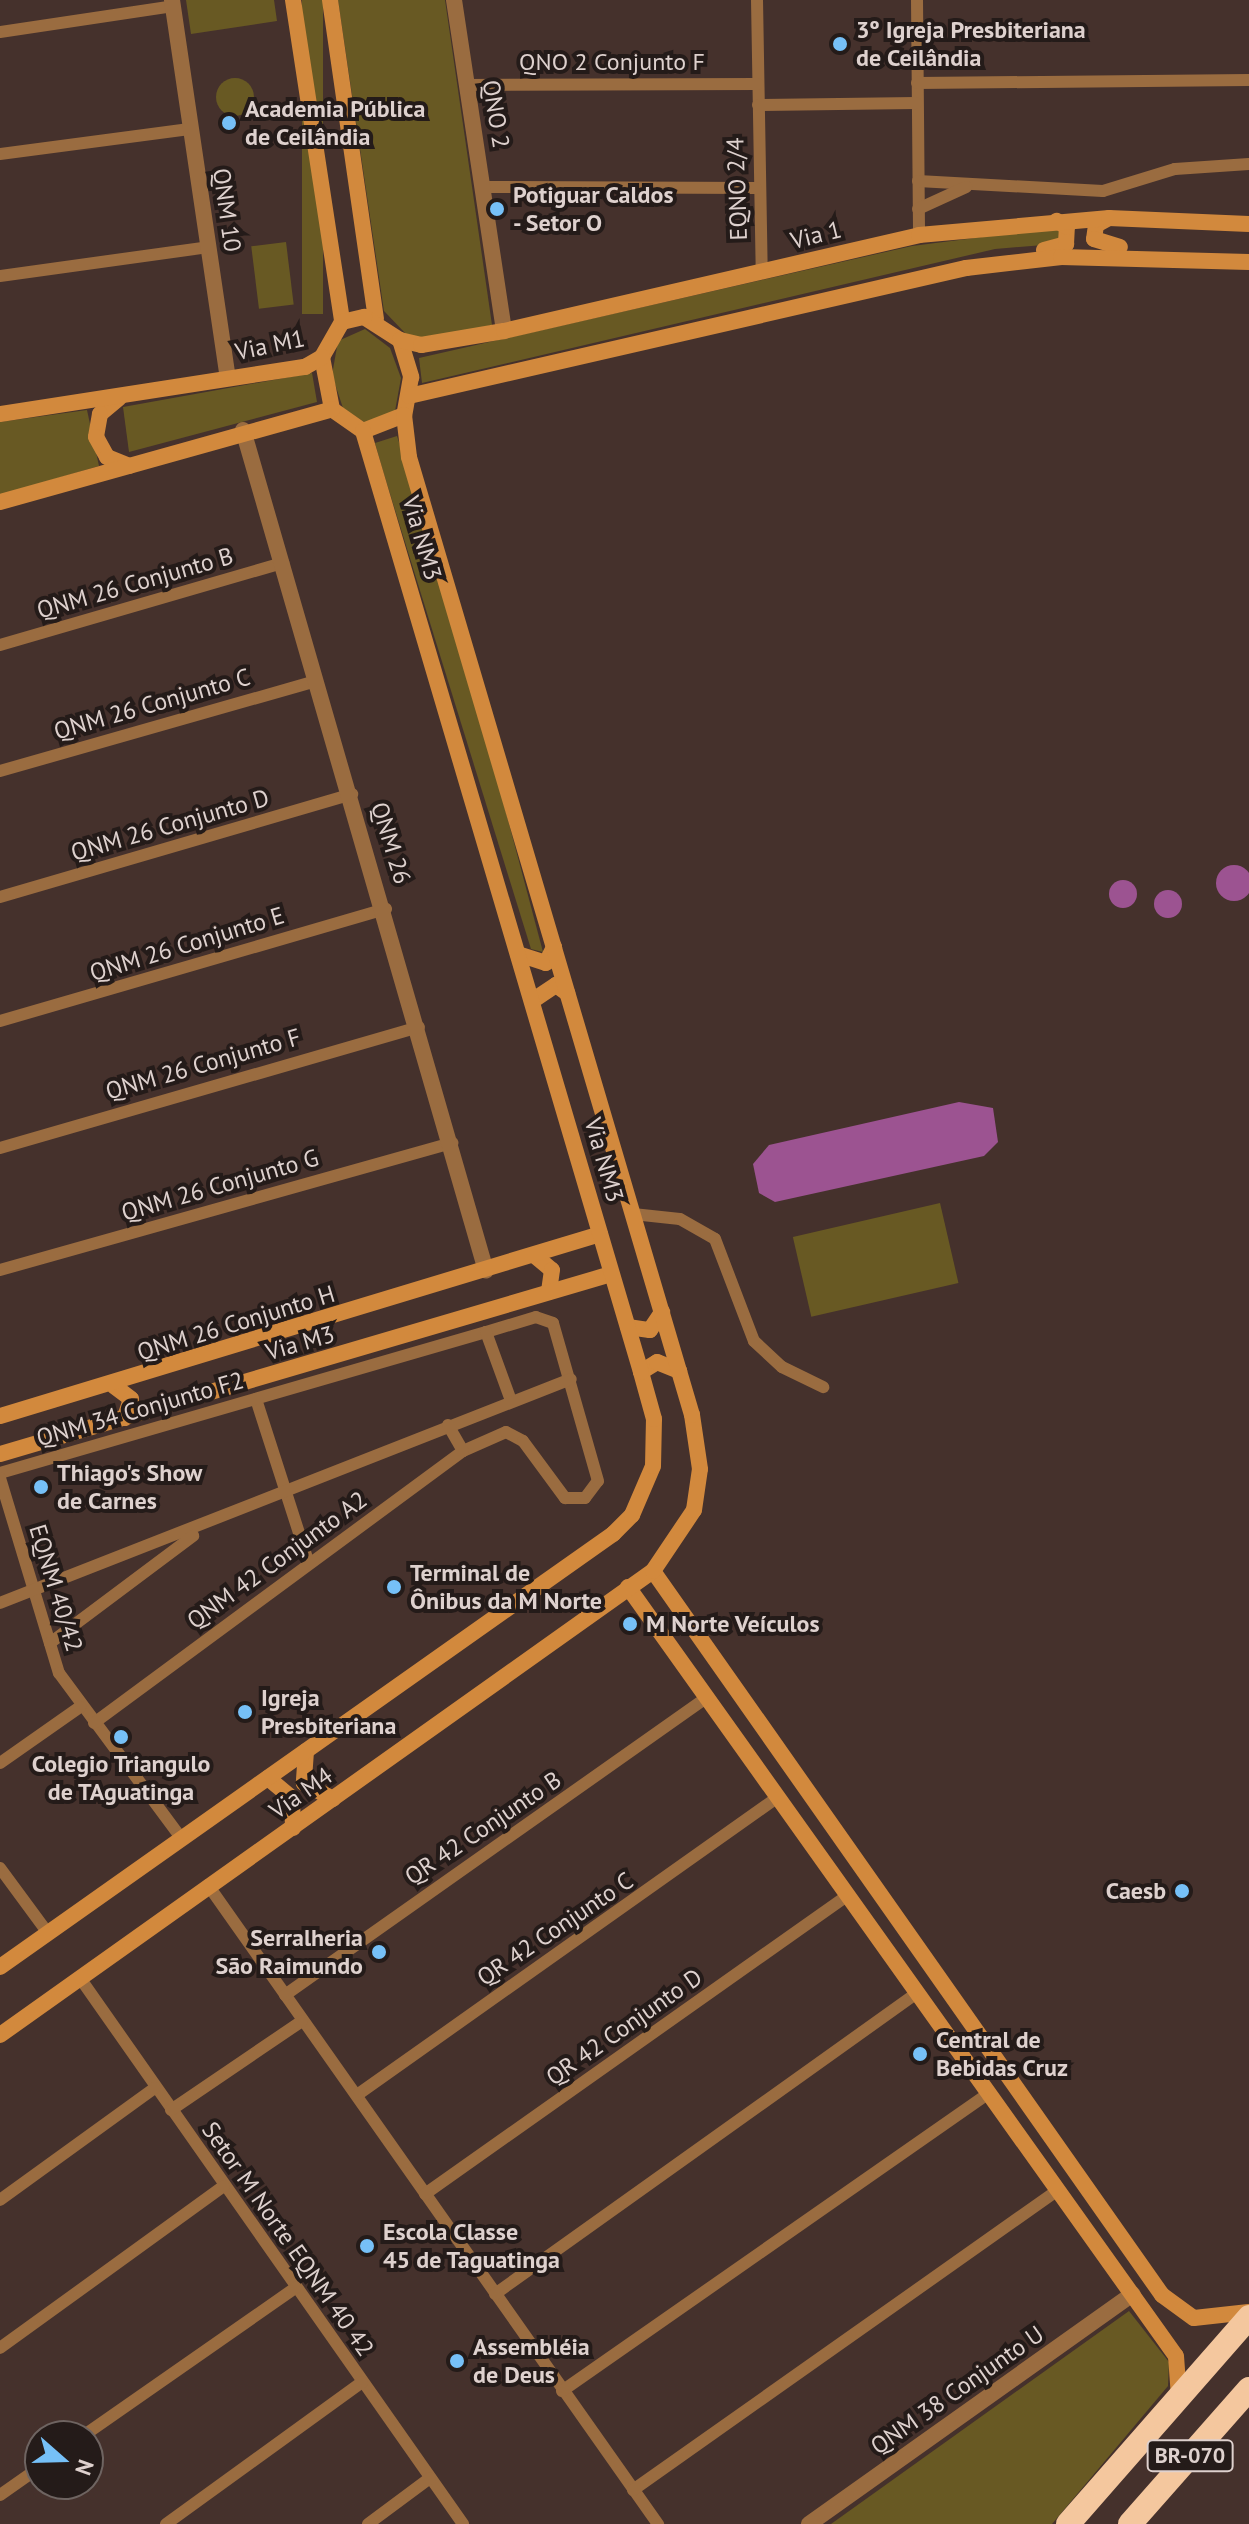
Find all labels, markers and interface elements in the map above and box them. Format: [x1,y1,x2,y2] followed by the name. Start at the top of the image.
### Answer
[856,16,1086,72] place label: 3º Igreja Presbiteriana de Ceilândia
[831,35,849,53] marker: 3º Igreja Presbiteriana de Ceilândia
[519,48,705,76] street label: QNO 2 Conjunto F
[476,78,516,150] street label: QNO 2
[245,95,425,151] place label: Academia Pública de Ceilândia
[220,114,238,132] marker: Academia Pública de Ceilândia
[721,137,753,241] street label: EQNO 2/4
[207,166,247,254] street label: QNM 10
[513,181,674,237] place label: Potiguar Caldos - Setor O
[488,200,506,218] marker: Potiguar Caldos - Setor O
[788,215,844,255] street label: Via 1
[233,324,307,366] street label: Via M1
[396,492,448,584] street label: Via NM3
[33,541,237,625] street label: QNM 26 Conjunto B
[51,662,253,746] street label: QNM 26 Conjunto C
[68,783,272,867] street label: QNM 26 Conjunto D
[365,799,417,887] street label: QNM 26
[86,901,288,987] street label: QNM 26 Conjunto E
[102,1022,304,1106] street label: QNM 26 Conjunto F
[578,1114,630,1206] street label: Via NM3
[118,1143,322,1227] street label: QNM 26 Conjunto G
[134,1279,338,1367] street label: QNM 26 Conjunto H
[262,1319,338,1367] street label: Via M3
[33,1366,247,1452] street label: QNM 34 Conjunto F2
[57,1459,202,1515] place label: Thiago's Show de Carnes
[32,1478,50,1496] marker: Thiago's Show de Carnes
[181,1485,373,1635] street label: QNM 42 Conjunto A2
[23,1521,89,1655] street label: EQNM 40/42
[410,1559,602,1615] place label: Terminal de Ônibus da M Norte
[385,1578,403,1596] marker: Terminal de Ônibus da M Norte
[646,1610,820,1638] place label: M Norte Veículos
[621,1615,639,1633] marker: M Norte Veículos
[261,1684,396,1740] place label: Igreja Presbiteriana
[236,1703,254,1721] marker: Igreja Presbiteriana
[112,1728,130,1746] marker: Colegio Triangulo de TAguatinga
[31,1750,211,1806] place label: Colegio Triangulo de TAguatinga
[264,1761,338,1825] street label: Via M4
[399,1765,567,1891] street label: QR 42 Conjunto B
[472,1866,638,1992] street label: QR 42 Conjunto C
[1106,1877,1166,1905] place label: Caesb
[1173,1882,1191,1900] marker: Caesb
[215,1924,363,1980] place label: Serralheria São Raimundo
[370,1943,388,1961] marker: Serralheria São Raimundo
[540,1962,708,2092] street label: QR 42 Conjunto D
[936,2026,1068,2082] place label: Central de Bebidas Cruz
[911,2045,929,2063] marker: Central de Bebidas Cruz
[196,2116,380,2362] street label: Setor M Norte EQNM 40 42
[383,2218,561,2274] place label: Escola Classe 45 de Taguatinga
[358,2237,376,2255] marker: Escola Classe 45 de Taguatinga
[865,2320,1049,2460] street label: QNM 38 Conjunto U
[473,2333,590,2389] place label: Assembléia de Deus
[448,2352,466,2370] marker: Assembléia de Deus
[24,2420,104,2500] north arrow
[1146,2438,1234,2474] road number: BR-070
[69,2456,100,2479] text: N

